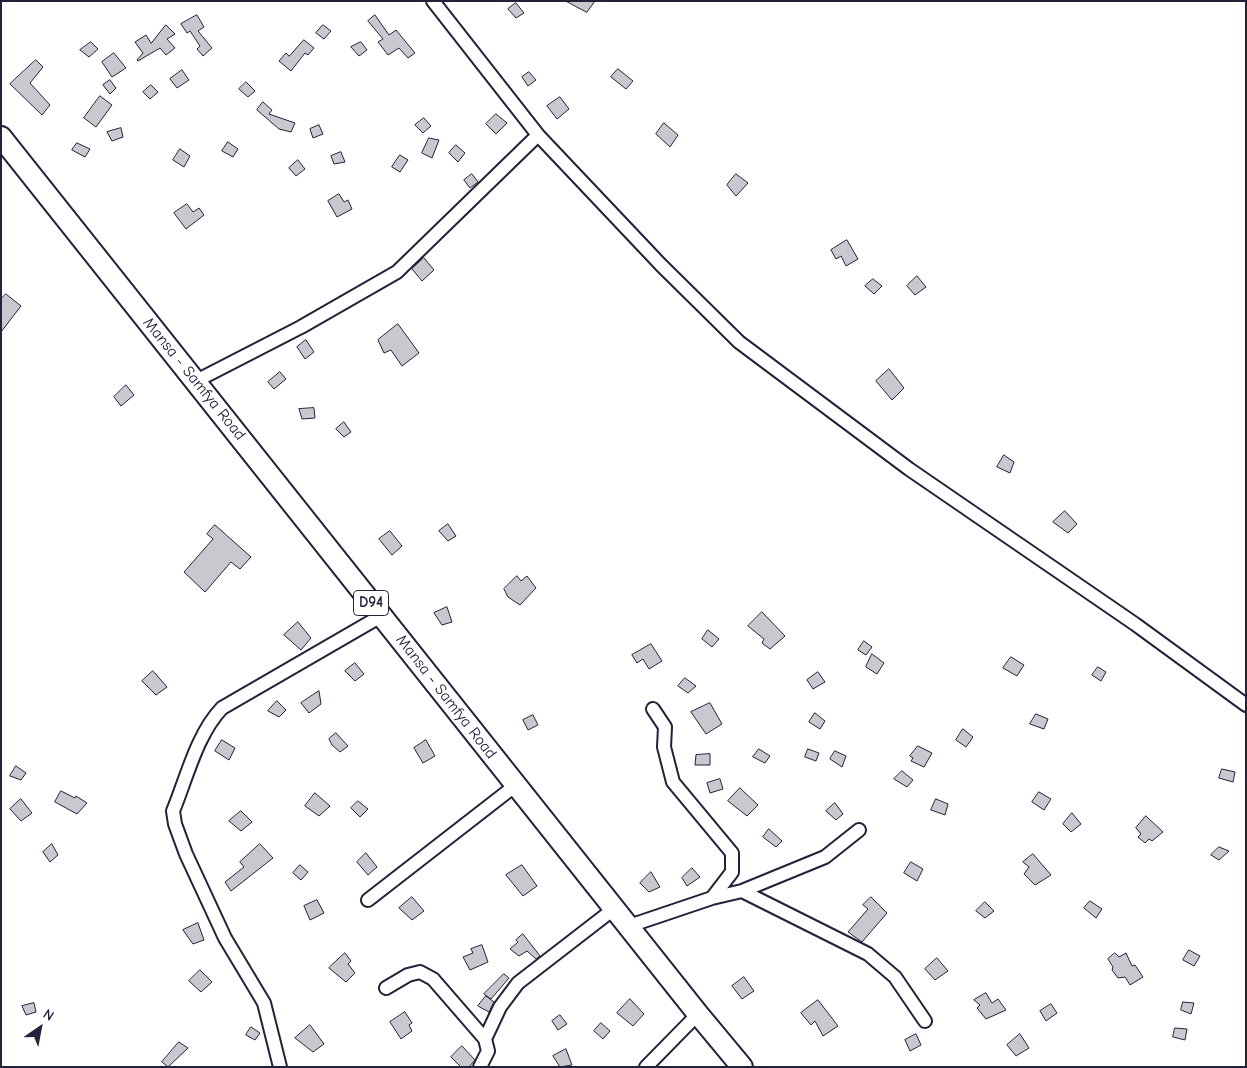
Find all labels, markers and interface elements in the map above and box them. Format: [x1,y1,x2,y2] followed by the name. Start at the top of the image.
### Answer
[139,314,249,444] street label: Mansa - Samfya Road
[354,590,388,616] road number: D94
[392,631,500,763] street label: Mansa - Samfya Road
[15,1003,65,1053] north arrow
[40,1005,57,1025] text: N

